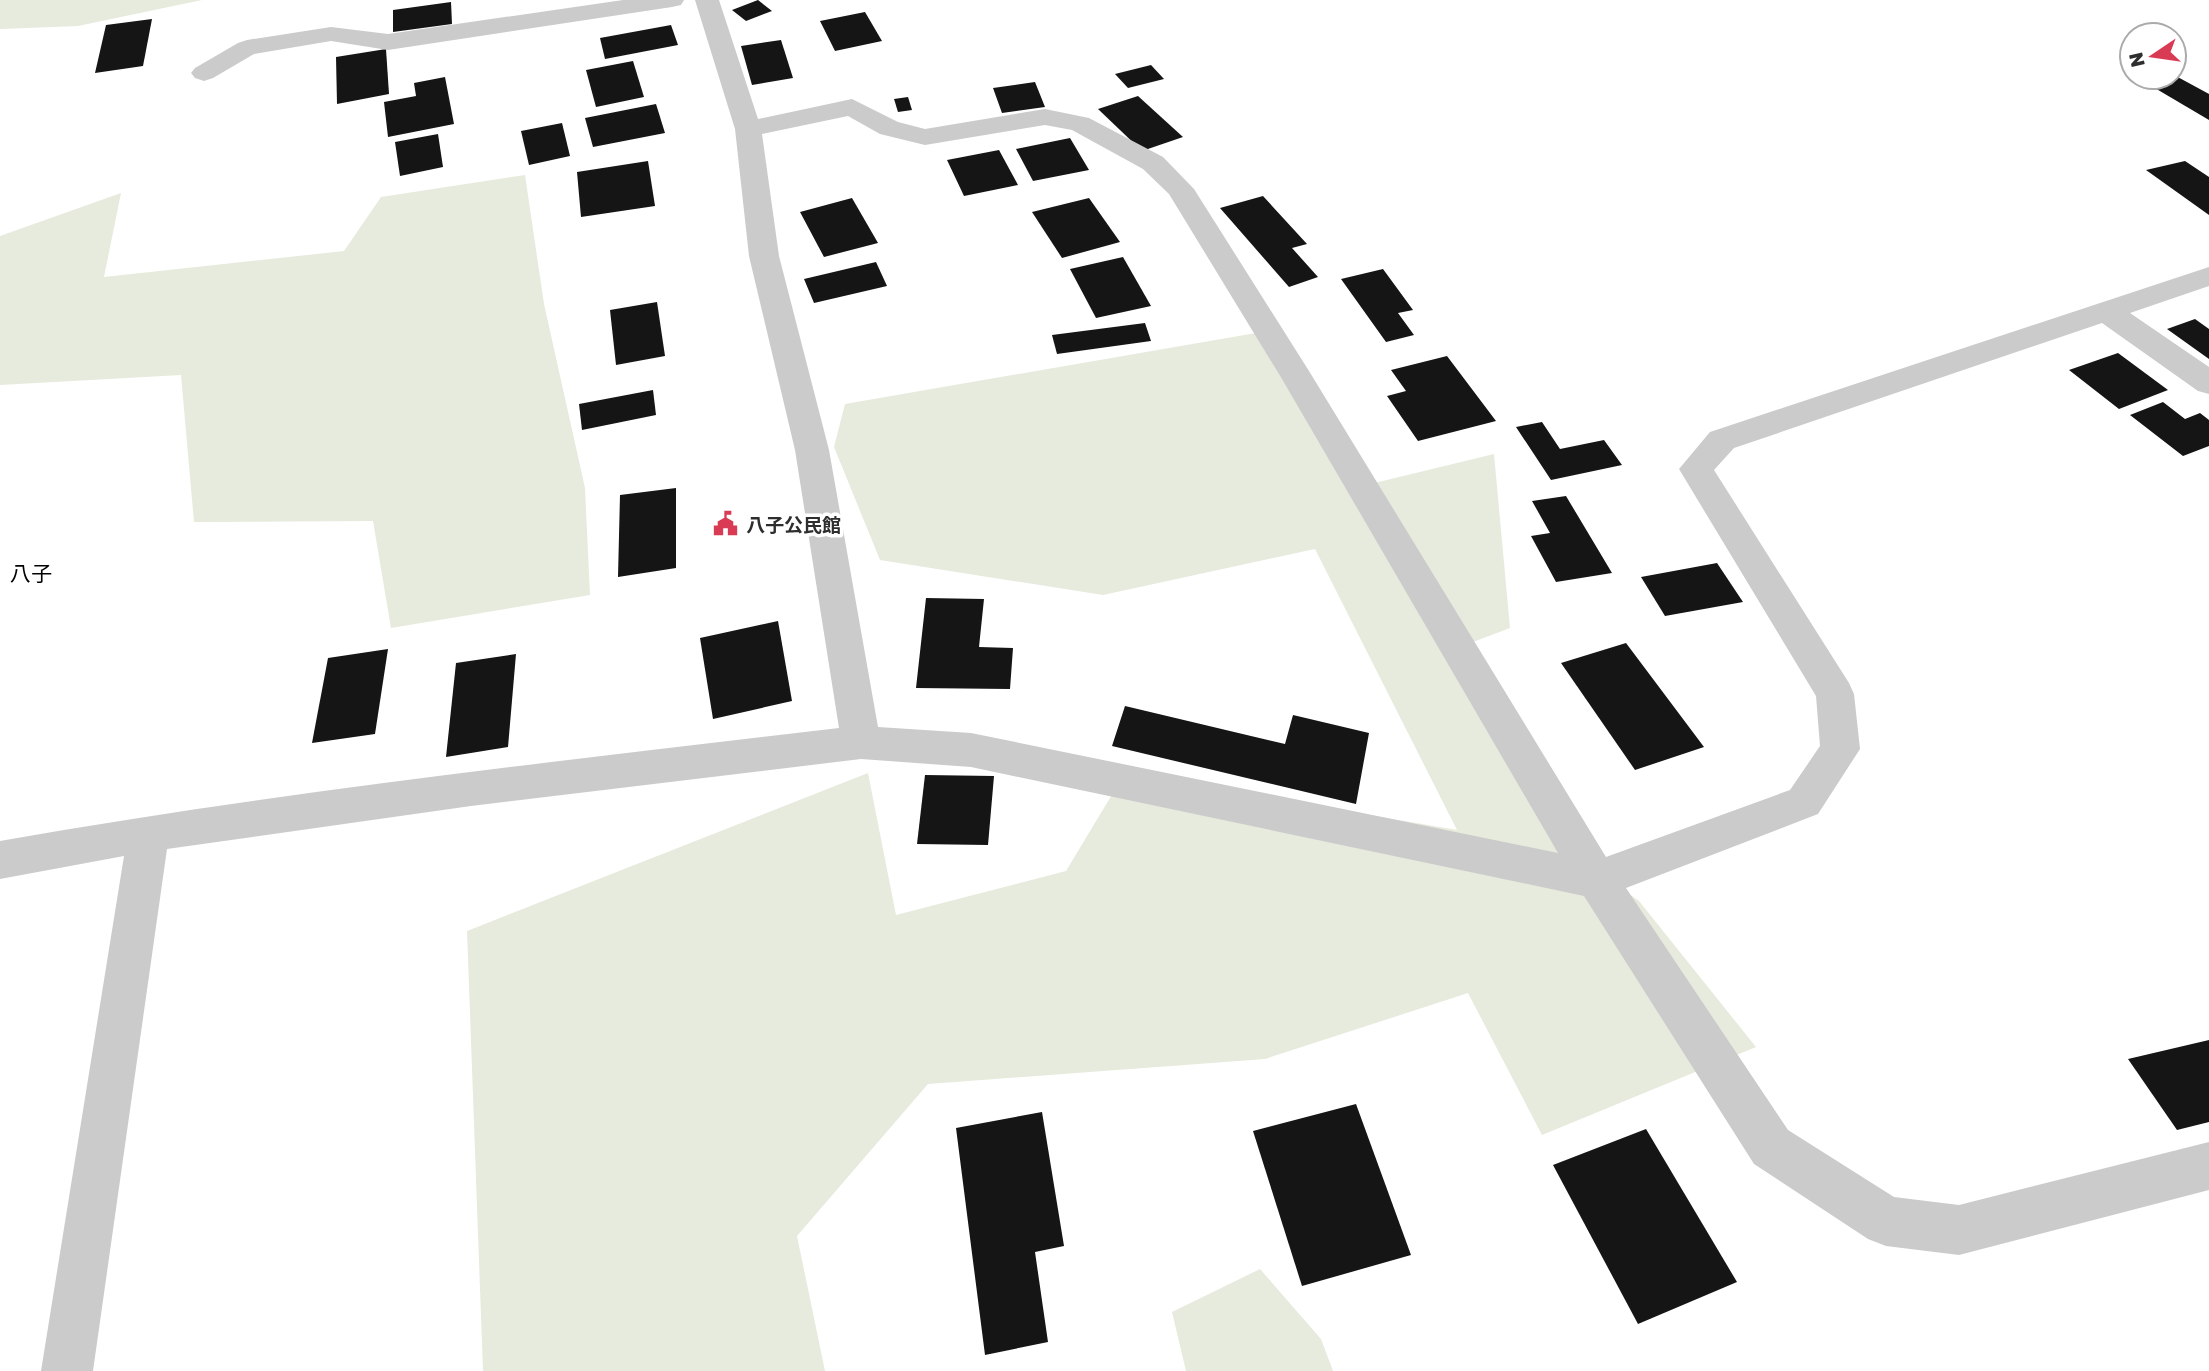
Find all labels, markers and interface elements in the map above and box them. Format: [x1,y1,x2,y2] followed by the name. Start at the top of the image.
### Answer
[2118,21,2188,91] north arrow
[2123,50,2149,70] text: N
[712,510,740,538] public building icon: 八子公民館
[746,513,841,536] place label: 八子公民館
[10,560,52,586] district label: 八子

